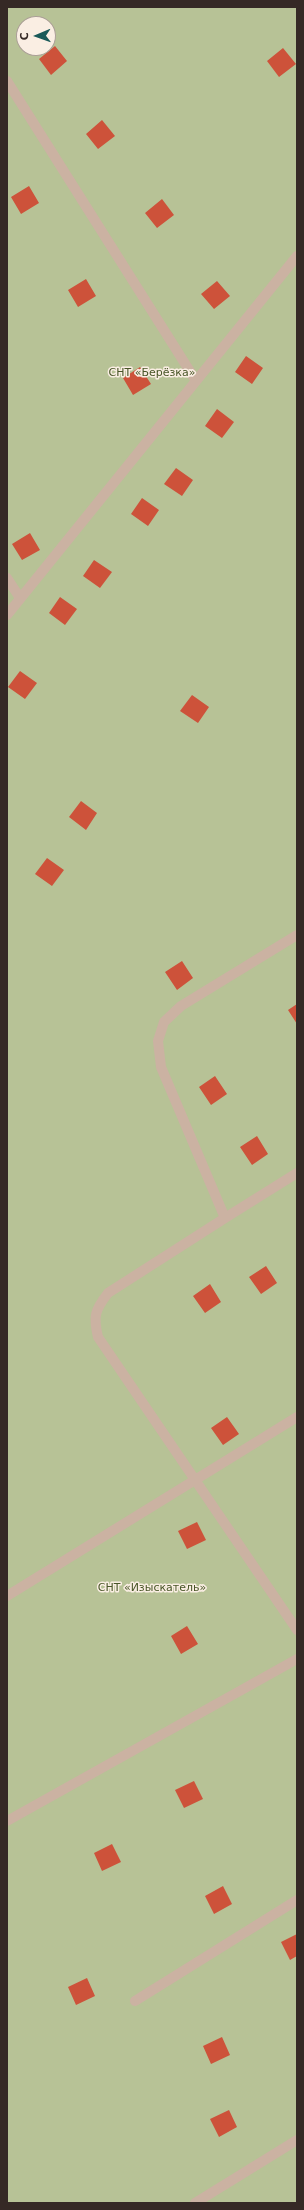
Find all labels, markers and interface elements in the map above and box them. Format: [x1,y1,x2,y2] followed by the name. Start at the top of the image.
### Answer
[16,16,56,56] north arrow
[18,32,31,41] text: С
[109,366,195,380] park label: СНТ «Берёзка»
[98,1581,206,1595] park label: СНТ «Изыскатель»

